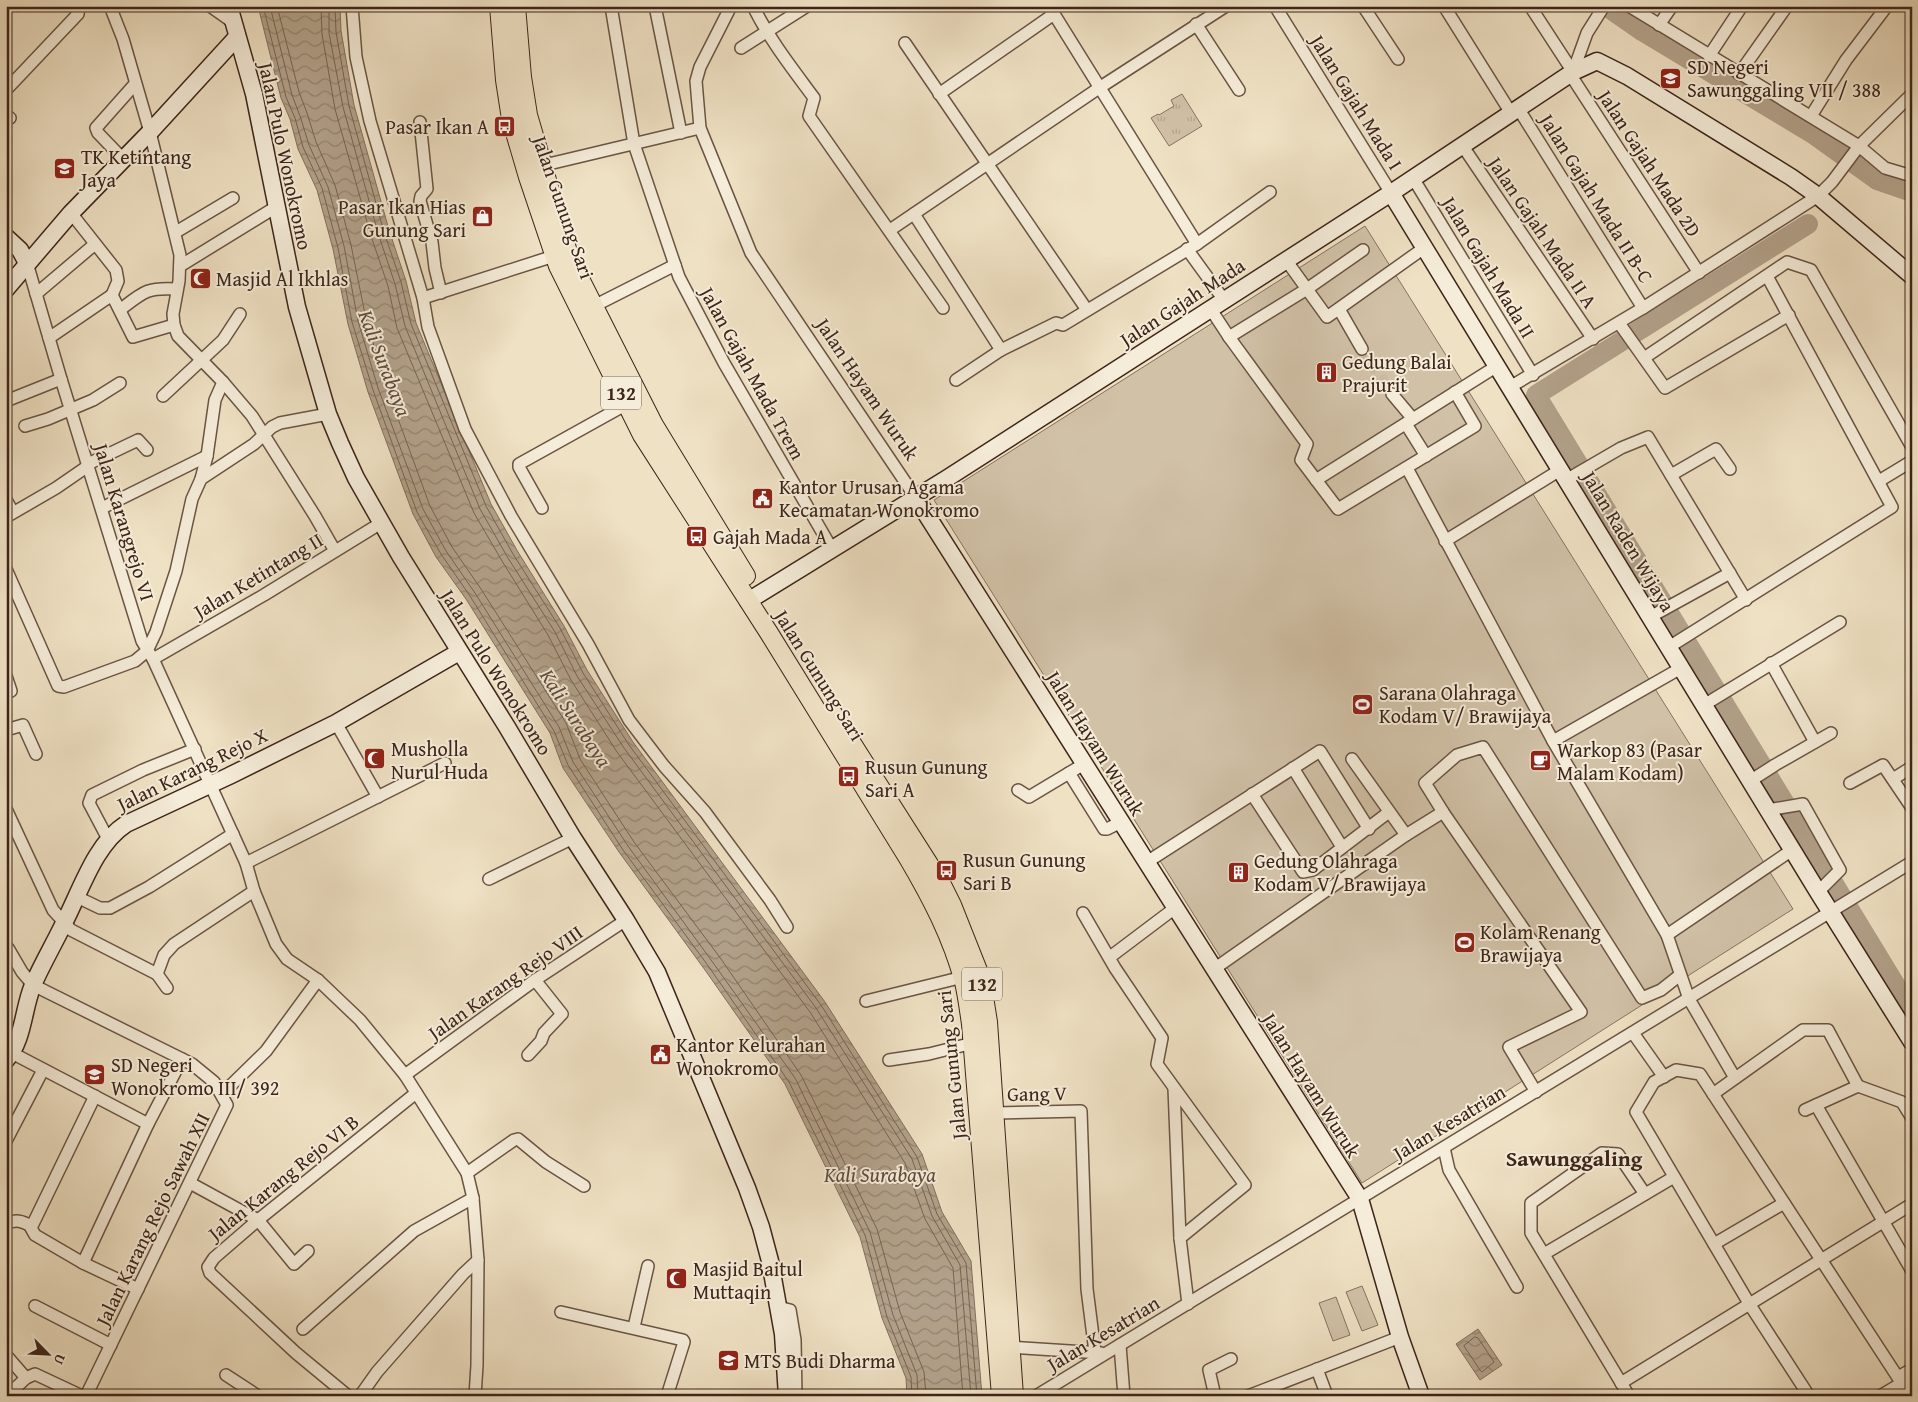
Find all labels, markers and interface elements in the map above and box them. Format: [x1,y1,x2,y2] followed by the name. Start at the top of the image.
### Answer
[1302,26,1410,175] street label: Jalan Gajah Mada I
[1687,52,1881,104] place label: SD Negeri Sawunggaling VII / 388
[251,57,320,252] street label: Jalan Pulo Wonokromo
[1659,66,1683,90] school or university icon: SD Negeri Sawunggaling VII / 388
[1590,81,1709,242] street label: Jalan Gajah Mada 2D
[1532,105,1661,288] street label: Jalan Gajah Mada II B-C
[385,112,489,141] place label: Pasar Ikan A
[493,114,517,138] bus stop icon: Pasar Ikan A
[525,129,602,283] street label: Jalan Gunung Sari
[78,142,191,194] place label: TK Ketintang Jaya
[1483,152,1603,312] street label: Jalan Gajah Mada II A
[53,156,77,180] school or university icon: TK Ketintang Jaya
[338,192,466,244] place label: Pasar Ikan Hias Gunung Sari
[1437,192,1541,342] street label: Jalan Gajah Mada II
[470,205,494,229] shop icon: Pasar Ikan Hias Gunung Sari
[1111,250,1251,355] street label: Jalan Gajah Mada
[216,264,349,293] place label: Masjid Al Ikhlas
[188,266,212,290] mosque icon: Masjid Al Ikhlas
[692,279,813,465] street label: Jalan Gajah Mada Trem
[350,304,420,421] water label: Kali Surabaya
[808,310,927,467] street label: Jalan Hayam Wuruk
[1342,347,1452,399] place label: Gedung Balai Prajurit
[1314,360,1338,384] building icon: Gedung Balai Prajurit
[601,376,641,409] road number: 132
[86,437,163,604] street label: Jalan Karangrejo VI
[1574,463,1683,617] street label: Jalan Raden Wijaya
[779,472,979,524] place label: Kantor Urusan Agama Kecamatan Wonokromo
[751,486,775,510] public building icon: Kantor Urusan Agama Kecamatan Wonokromo
[713,522,827,551] place label: Gajah Mada A
[685,524,709,548] bus stop icon: Gajah Mada A
[185,525,328,627] street label: Jalan Ketintang II
[433,581,560,761] street label: Jalan Pulo Wonokromo
[766,601,872,747] street label: Jalan Gunung Sari
[532,662,620,774] water label: Kali Surabaya
[1038,662,1153,822] street label: Jalan Hayam Wuruk
[1379,678,1552,730] place label: Sarana Olahraga Kodam V/ Brawijaya
[1351,692,1375,716] sports icon: Sarana Olahraga Kodam V/ Brawijaya
[109,720,273,819] street label: Jalan Karang Rejo X
[391,734,489,786] place label: Musholla Nurul Huda
[1557,735,1702,787] place label: Warkop 83 (Pasar Malam Kodam)
[363,747,387,771] mosque icon: Musholla Nurul Huda
[1529,749,1553,773] cafe icon: Warkop 83 (Pasar Malam Kodam)
[865,752,988,804] place label: Rusun Gunung Sari A
[837,765,861,789] bus stop icon: Rusun Gunung Sari A
[963,845,1086,897] place label: Rusun Gunung Sari B
[1254,846,1427,898] place label: Gedung Olahraga Kodam V/ Brawijaya
[935,859,959,883] bus stop icon: Rusun Gunung Sari B
[1226,860,1250,884] building icon: Gedung Olahraga Kodam V/ Brawijaya
[1480,917,1601,969] place label: Kolam Renang Brawijaya
[419,918,588,1048] street label: Jalan Karang Rejo VIII
[1452,931,1476,955] sports icon: Kolam Renang Brawijaya
[962,968,1002,1001] road number: 132
[929,989,974,1144] street label: Jalan Gunung Sari
[1254,1004,1369,1164] street label: Jalan Hayam Wuruk
[676,1030,826,1082] place label: Kantor Kelurahan Wonokromo
[648,1043,672,1067] public building icon: Kantor Kelurahan Wonokromo
[111,1050,279,1102] place label: SD Negeri Wonokromo III/ 392
[83,1063,107,1087] school or university icon: SD Negeri Wonokromo III/ 392
[1385,1077,1511,1169] street label: Jalan Kesatrian
[1007,1078,1067,1108] street label: Gang V
[86,1107,216,1333] street label: Jalan Karang Rejo Sawah XII
[199,1107,365,1249] street label: Jalan Karang Rejo VI B
[1506,1142,1643,1174] district label: Sawunggaling
[823,1159,936,1190] water label: Kali Surabaya
[693,1254,803,1306] place label: Masjid Baitul Muttaqin
[665,1267,689,1291] mosque icon: Masjid Baitul Muttaqin
[1039,1288,1165,1380] street label: Jalan Kesatrian
[22,1330,72,1380] north arrow
[744,1346,896,1375] place label: MTS Budi Dharma
[716,1348,740,1372] school or university icon: MTS Budi Dharma
[49,1351,71,1368] text: U

